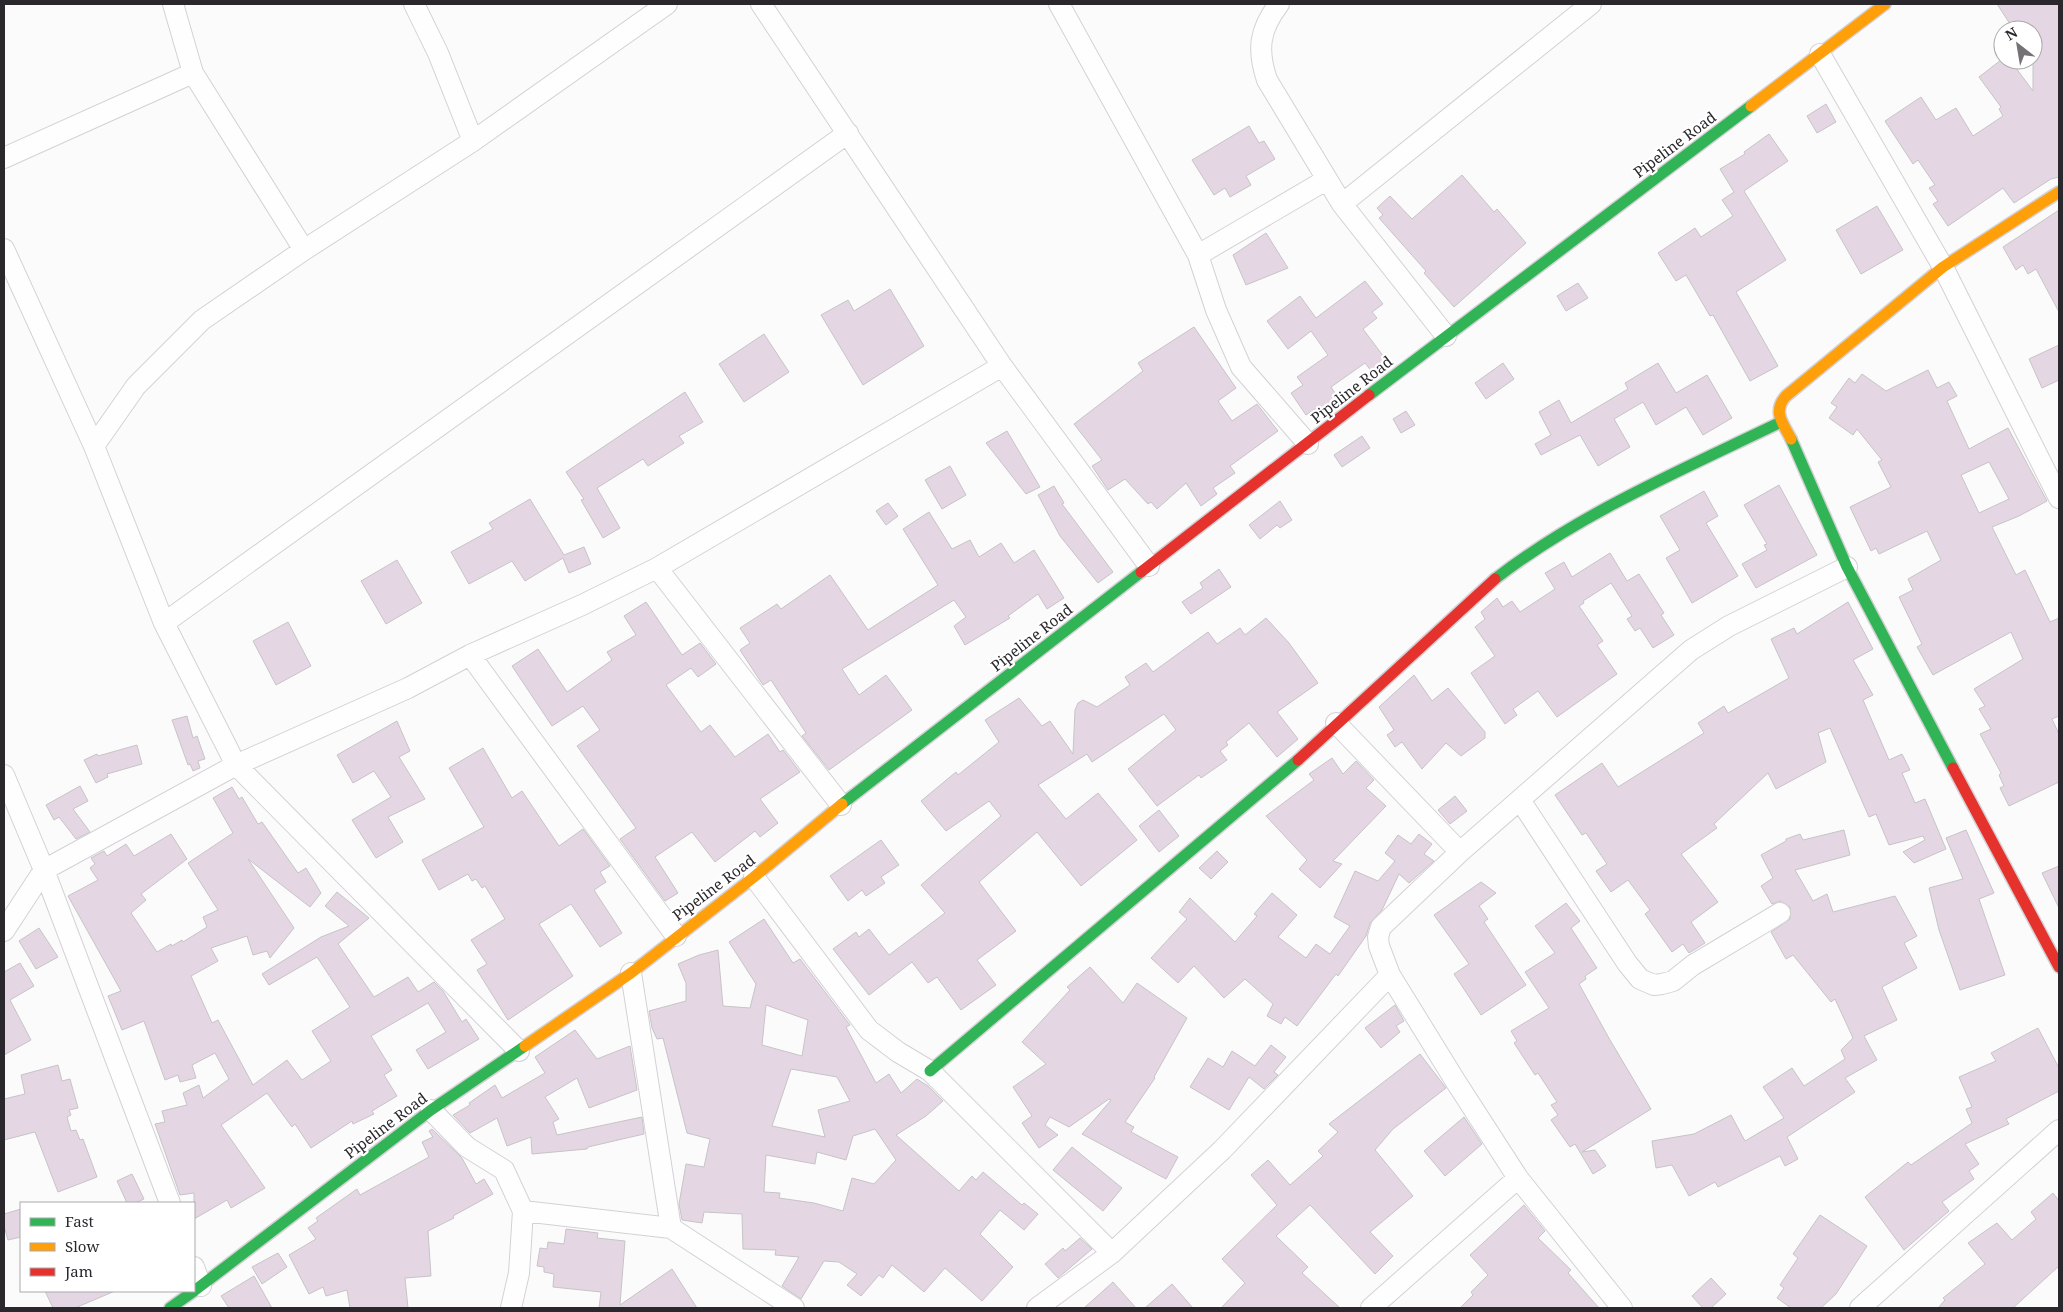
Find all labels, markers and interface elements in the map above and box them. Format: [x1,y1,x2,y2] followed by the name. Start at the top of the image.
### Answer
[1993,20,2043,70] north arrow
[2001,22,2021,44] text: N
[1629,107,1720,182] street label: Pipeline Road
[1306,351,1396,427] street label: Pipeline Road
[986,599,1076,675] street label: Pipeline Road
[668,850,759,925] street label: Pipeline Road
[340,1088,431,1163] street label: Pipeline Road
[20,1202,195,1292] legend
[65,1211,94,1231] text: Fast
[65,1236,99,1256] text: Slow
[64,1261,93,1281] text: Jam

